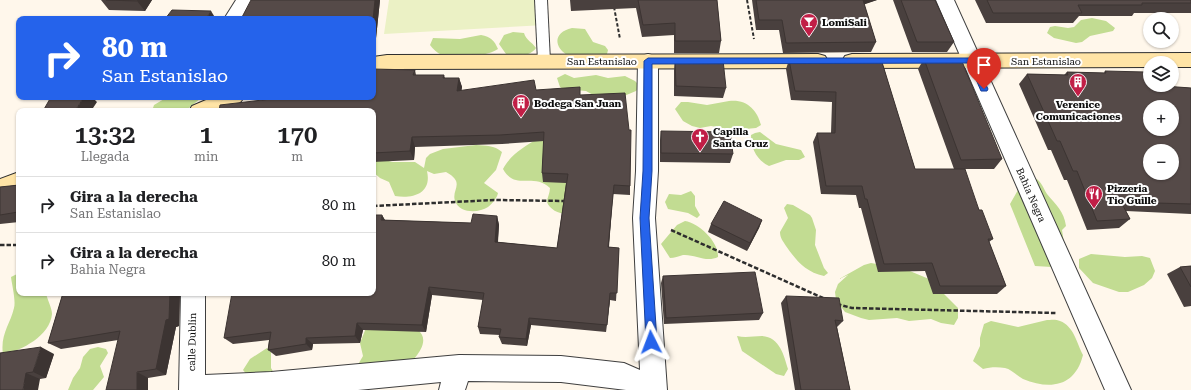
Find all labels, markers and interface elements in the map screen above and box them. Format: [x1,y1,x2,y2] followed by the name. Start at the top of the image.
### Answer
[799,12,819,37] bar icon: LomiSali
[1143,12,1179,180] map controls
[1143,12,1179,48] button: search
[822,17,867,28] place label: LomiSali
[102,31,167,64] text: 80 m
[36,32,88,84] icon: right
[967,48,1001,89] pin
[973,54,995,76] icon: arrive
[567,56,637,67] street label: San Estanislao
[1011,56,1081,67] street label: San Estanislao
[1143,56,1179,92] button: layers
[102,65,228,86] text: San Estanislao
[1068,72,1088,97] building icon: Verenice Comunicaciones
[511,93,531,118] building icon: Bodega San Juan
[534,98,622,109] place label: Bodega San Juan
[1036,99,1120,122] place label: Verenice Comunicaciones
[1143,100,1179,136] button: +
[75,121,135,149] text: 13:32
[200,121,213,149] text: 1
[277,121,317,149] text: 170
[713,126,768,149] place label: Capilla Santa Cruz
[690,127,710,152] church icon: Capilla Santa Cruz
[1143,144,1179,180] button: −
[81,149,129,164] text: Llegada
[194,149,218,164] text: min
[291,149,303,164] text: m
[1014,166,1048,224] street label: Bahia Negra
[1107,183,1157,206] place label: Pizzeria Tio Guille
[1084,184,1104,209] restaurant icon: Pizzeria Tio Guille
[70,188,198,206] text: Gira a la derecha
[36,194,58,216] icon: right
[322,196,356,214] text: 80 m
[70,206,161,221] text: San Estanislao
[70,244,198,262] text: Gira a la derecha
[36,250,58,272] icon: right
[322,252,356,270] text: 80 m
[70,262,146,277] text: Bahia Negra
[186,312,198,371] street label: calle Dublin
[630,321,672,363] position arrow

